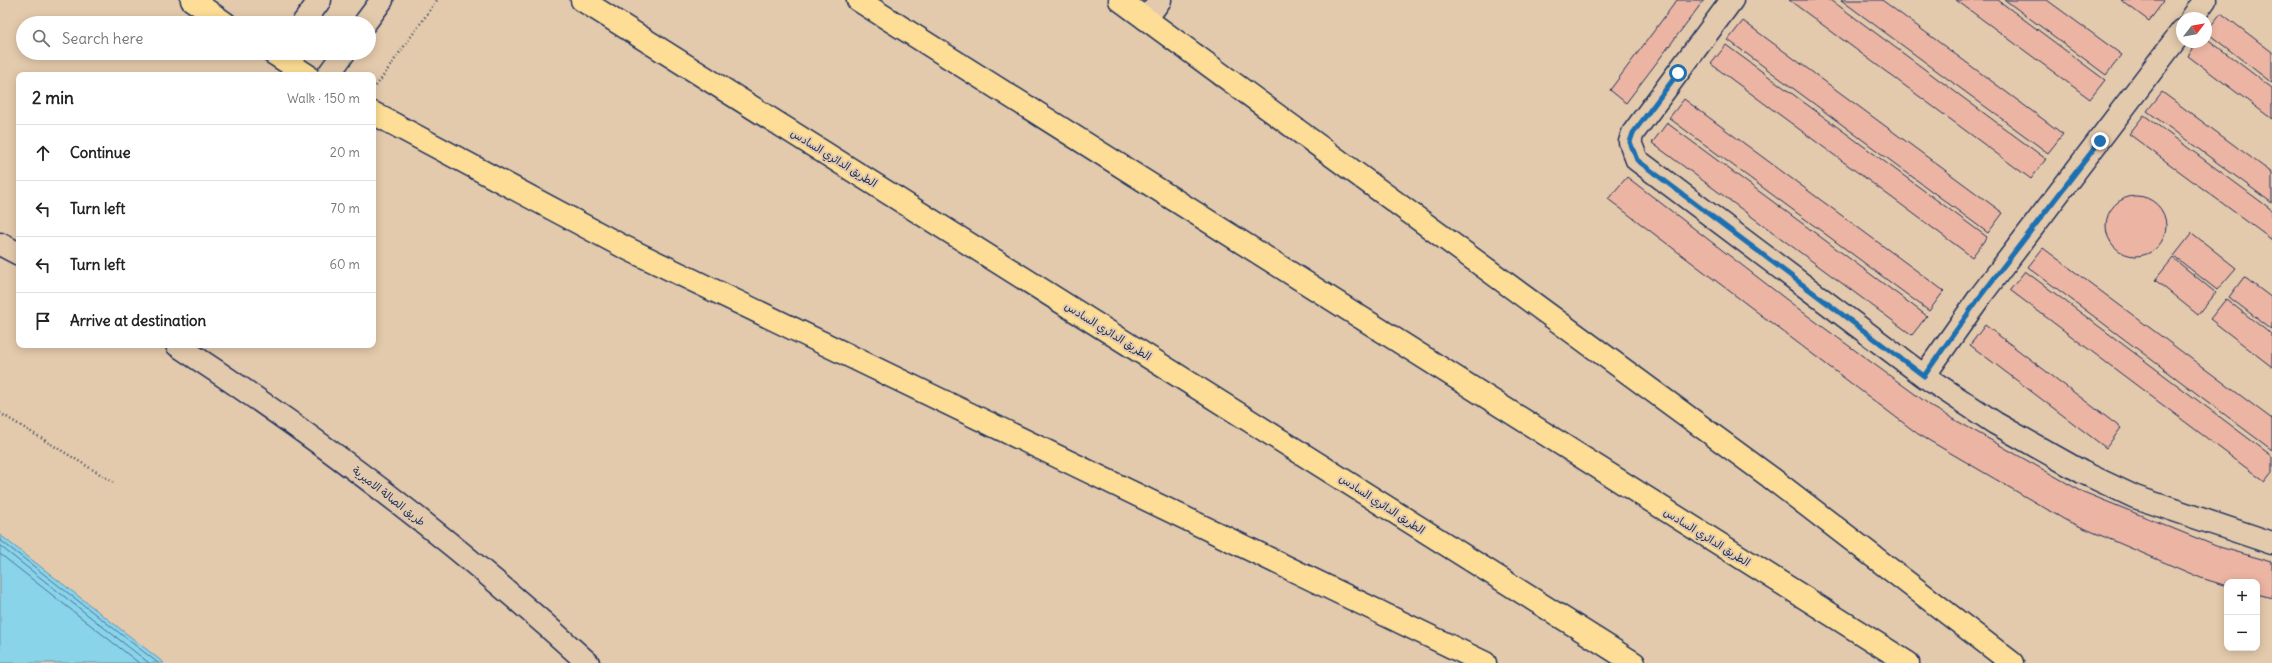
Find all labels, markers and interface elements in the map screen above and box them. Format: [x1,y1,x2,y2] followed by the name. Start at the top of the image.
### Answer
[2176,12,2212,48] north arrow
[16,16,376,60] search box
[30,27,52,49] icon: search
[62,29,143,48] text: Search here
[1669,64,1687,82] route start
[32,87,74,109] text: 2 min
[287,90,360,107] text: Walk · 150 m
[787,126,880,192] street label: الطريق الدائري السادس
[2091,132,2109,150] route end
[32,142,54,164] icon: ahead
[70,143,131,162] text: Continue
[330,144,360,161] text: 20 m
[32,198,54,220] icon: left
[70,199,125,218] text: Turn left
[331,200,360,217] text: 70 m
[32,254,54,276] icon: left
[70,255,125,274] text: Turn left
[329,256,360,273] text: 60 m
[1061,299,1154,365] street label: الطريق الدائري السادس
[32,310,54,332] icon: arrive
[70,311,206,330] text: Arrive at destination
[350,463,428,529] street label: طريق الصالة الاميرية
[1335,471,1427,539] street label: الطريق الدائري السادس
[1660,505,1753,571] street label: الطريق الدائري السادس
[2224,579,2260,651] map controls
[2224,579,2260,615] button: +
[2224,615,2260,651] button: −

